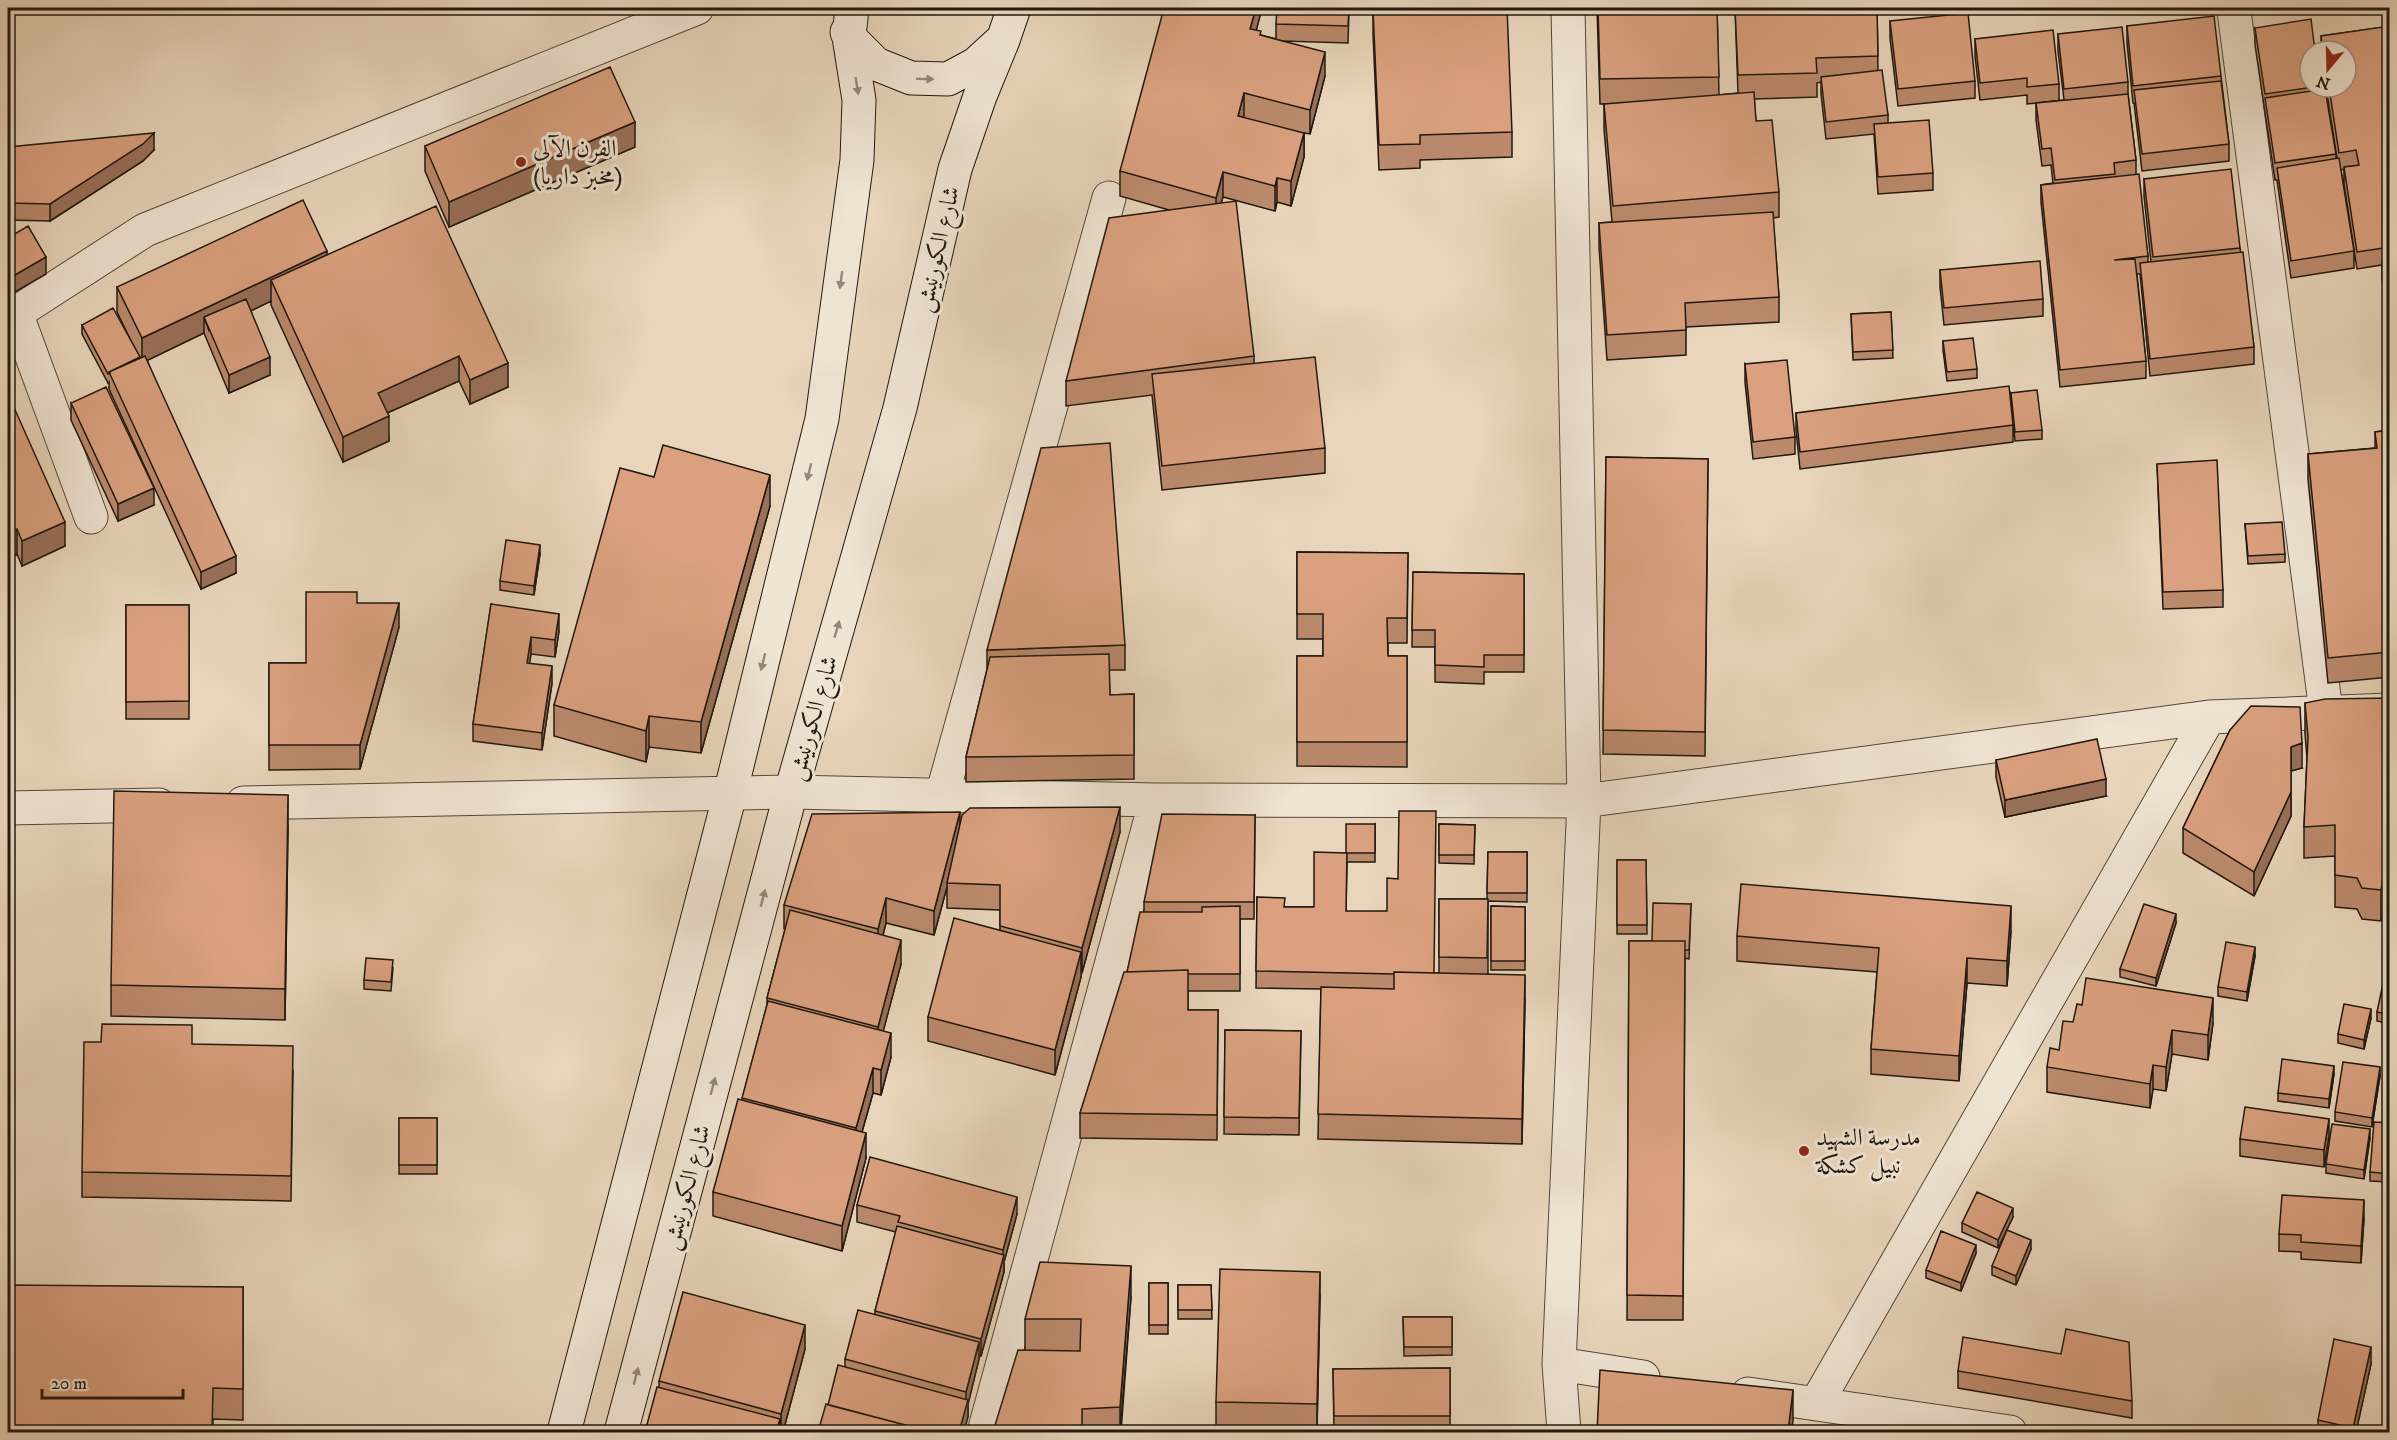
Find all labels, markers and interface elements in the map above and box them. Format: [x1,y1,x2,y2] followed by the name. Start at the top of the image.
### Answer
[2298,39,2358,99] north arrow
[2314,71,2333,94] text: N
[916,74,935,83] one-way arrow
[852,77,861,96] one-way arrow
[533,134,623,192] place label: الفرن الآلي (مخبز داريا)
[514,155,528,169] marker: الفرن الآلي (مخبز داريا)
[909,183,971,316] street label: شارع الكورنيش
[837,271,846,290] one-way arrow
[804,463,814,481] one-way arrow
[833,620,842,638] one-way arrow
[757,652,767,671] one-way arrow
[781,652,849,785] street label: شارع الكورنيش
[758,888,768,907] one-way arrow
[708,1077,718,1095] one-way arrow
[656,1121,722,1254] street label: شارع الكورنيش
[1815,1123,1921,1182] place label: مدرسة الشهيد نبيل كشكة
[1797,1144,1811,1158] marker: مدرسة الشهيد نبيل كشكة
[42,1362,183,1400] scale bar
[631,1367,641,1385] one-way arrow
[51,1373,87,1395] text: 20 m

